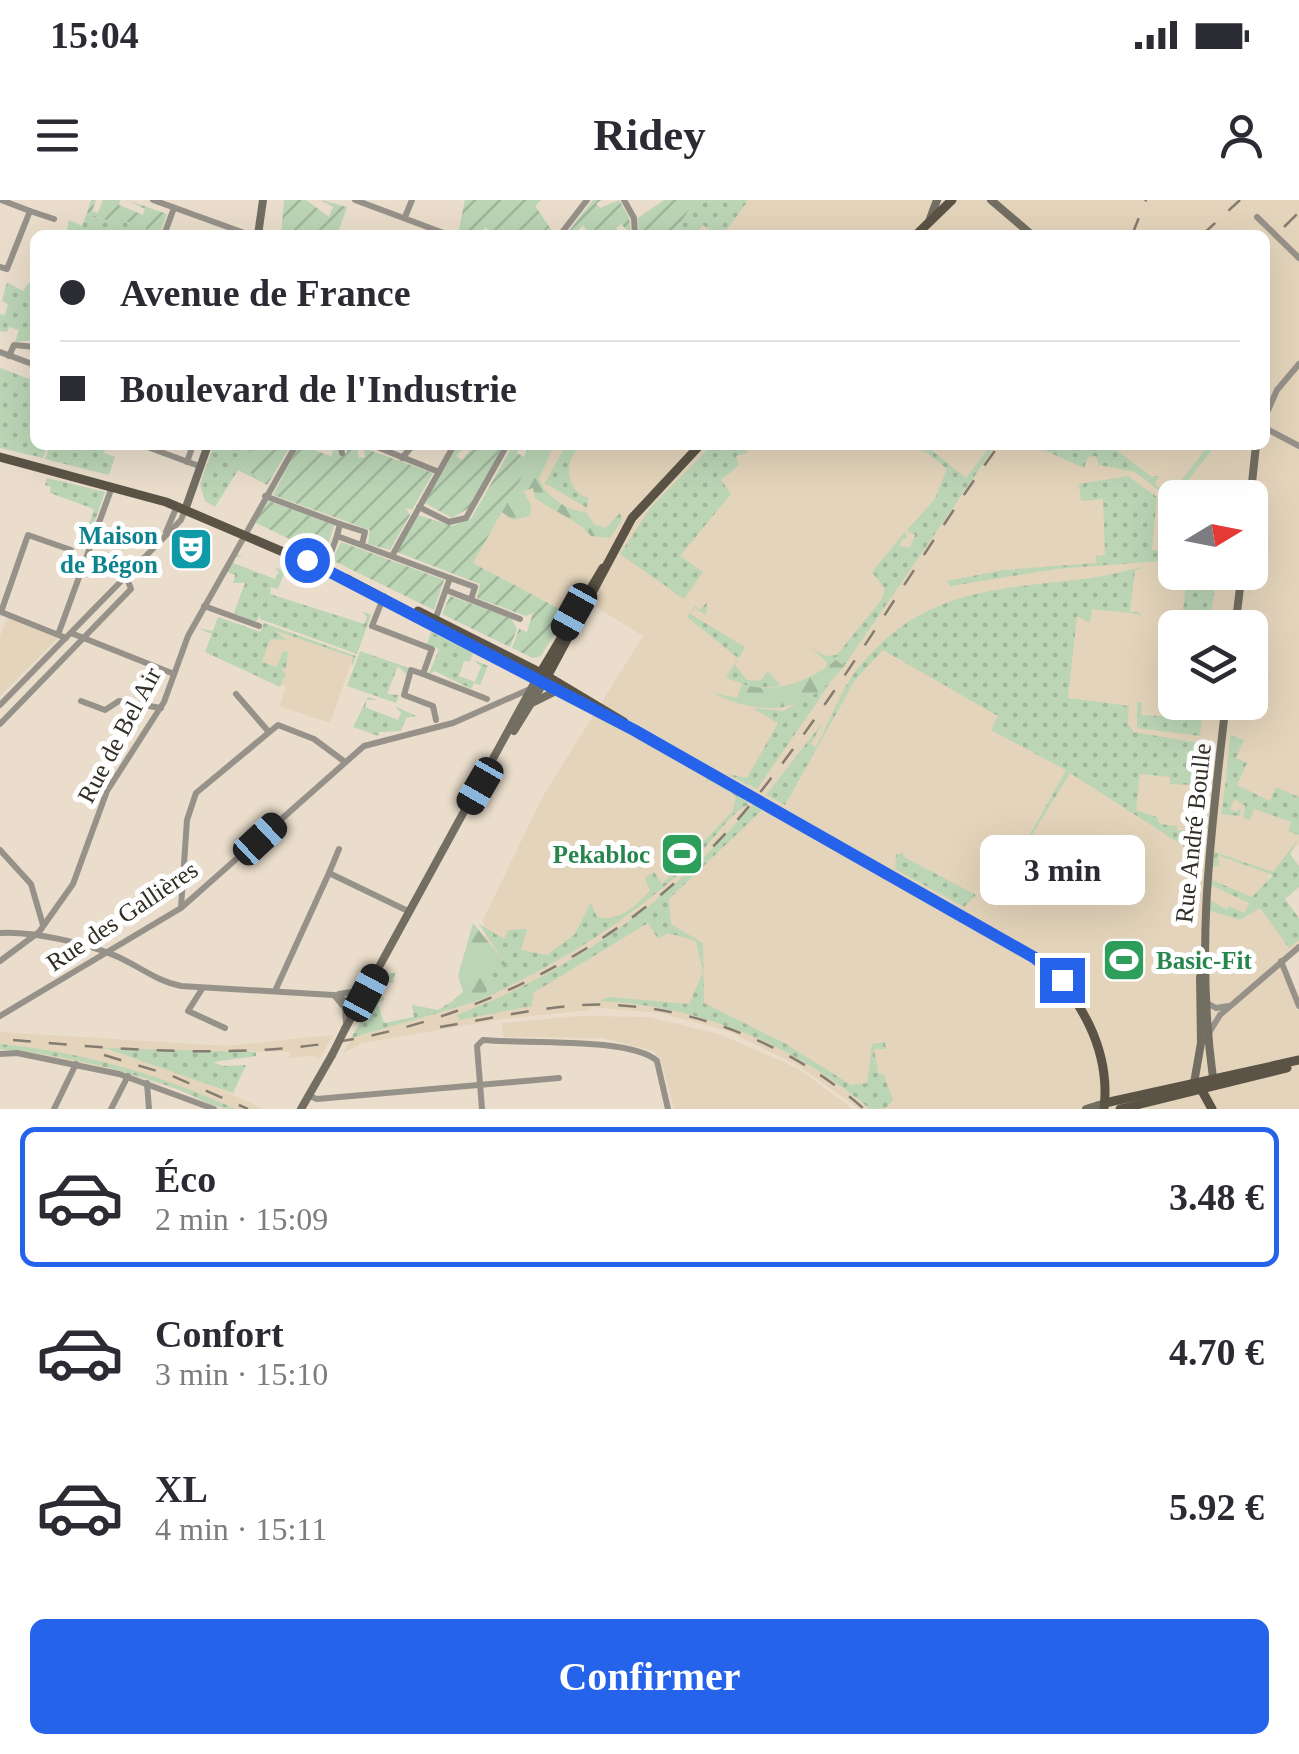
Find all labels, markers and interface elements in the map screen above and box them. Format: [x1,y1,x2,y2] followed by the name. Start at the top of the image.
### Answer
[50,14,139,56] text: 15:04
[30,108,85,163] icon: menu
[1214,108,1269,163] icon: person
[593,110,706,160] text: Ridey
[120,272,411,314] text: Avenue de France
[120,368,517,410] text: Boulevard de l'Industrie
[1158,480,1268,590] north arrow
[1158,480,1268,720] map controls
[60,522,158,578] place label: Maison de Bégon
[168,526,214,572] theatre icon: Maison de Bégon
[285,538,330,583] route start
[546,578,602,646] car
[1158,610,1268,720] button: layers
[72,662,166,807] street label: Rue de Bel Air
[1170,742,1216,924] street label: Rue André Boulle
[452,753,508,819] car
[228,808,292,870] car
[659,831,705,877] sports icon: Pekabloc
[980,835,1144,905] callout: 3 min
[553,841,650,868] place label: Pekabloc
[1024,852,1101,888] text: 3 min
[41,856,203,976] street label: Rue des Gallières
[1101,937,1147,983] sports icon: Basic-Fit
[1156,947,1252,974] place label: Basic-Fit
[1040,958,1085,1003] route end
[339,959,393,1027] car
[35,1152,125,1242] icon: car
[155,1158,216,1200] text: Éco
[1169,1176,1264,1218] text: 3.48 €
[155,1201,328,1237] text: 2 min · 15:09
[35,1307,125,1397] icon: car
[155,1313,284,1355] text: Confort
[1169,1331,1264,1373] text: 4.70 €
[155,1356,328,1392] text: 3 min · 15:10
[35,1462,125,1552] icon: car
[155,1468,208,1510] text: XL
[1169,1486,1264,1528] text: 5.92 €
[155,1511,327,1547] text: 4 min · 15:11
[30,1619,1269,1734] button: Confirmer

